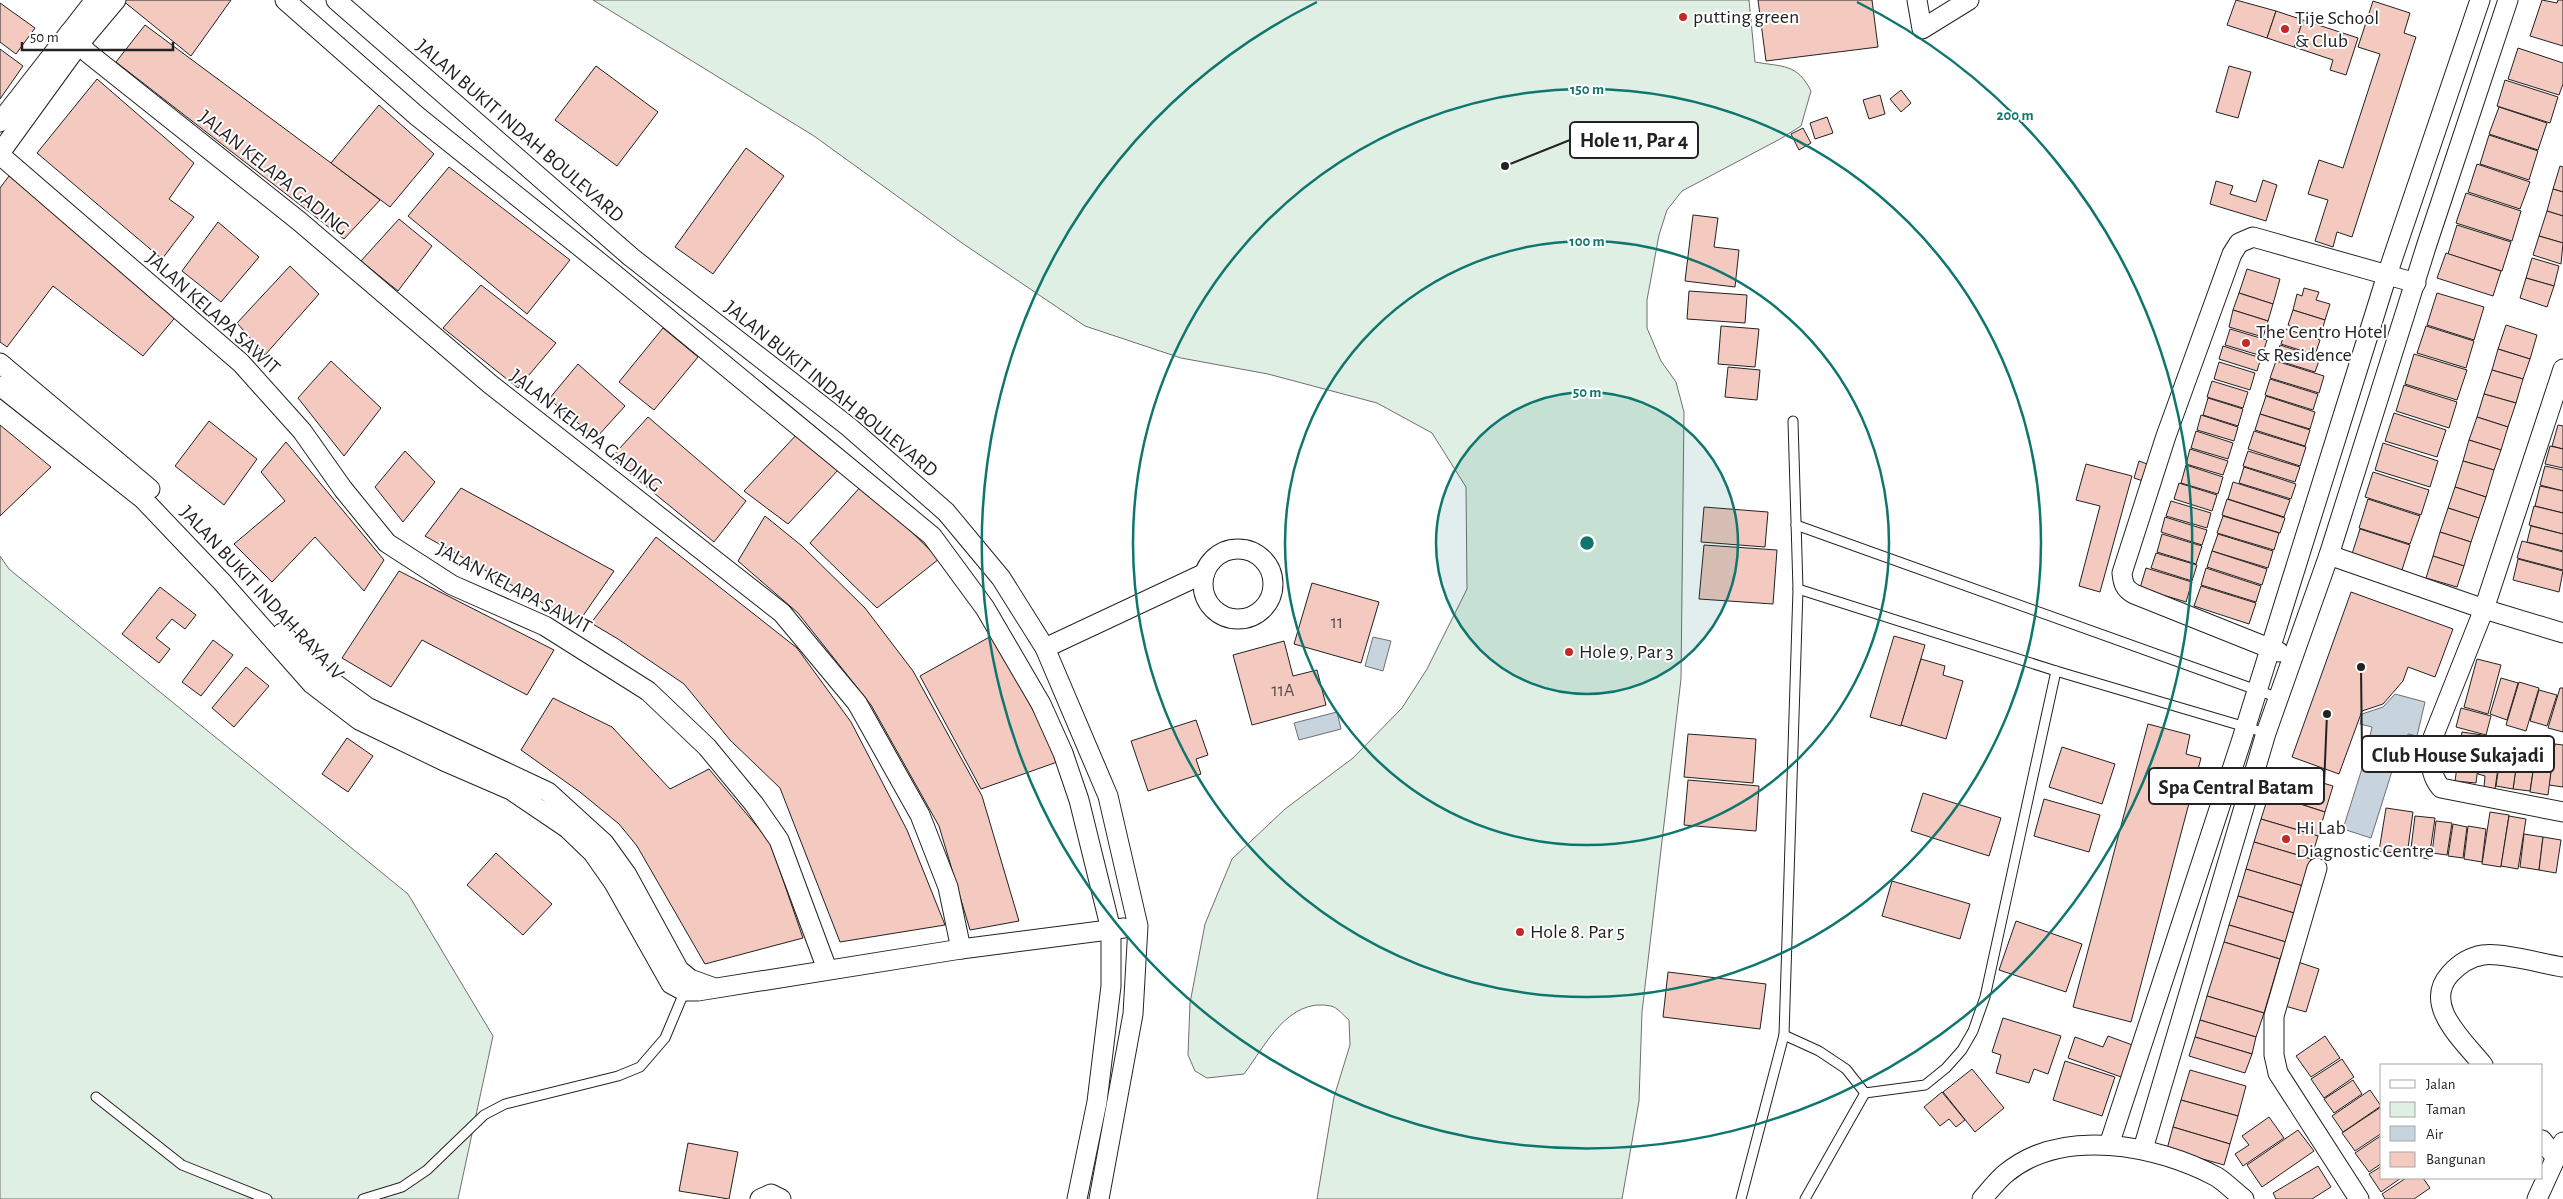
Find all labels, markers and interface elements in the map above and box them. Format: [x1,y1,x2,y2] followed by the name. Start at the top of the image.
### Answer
[1693,7,1799,27] place label: putting green
[2295,8,2379,51] place label: Tije School & Club
[1677,11,1689,23] marker: putting green
[22,20,174,52] scale bar
[2279,23,2291,35] marker: Tije School & Club
[30,30,59,45] text: 50 m
[412,36,628,226] street label: JALAN BUKIT INDAH BOULEVARD
[1570,82,1604,97] text: 150 m
[195,107,353,239] street label: JALAN KELAPA GADING
[1996,108,2034,123] text: 200 m
[1570,122,1698,158] callout: Hole 11, Par 4
[1580,130,1688,151] text: Hole 11, Par 4
[1569,234,1605,249] text: 100 m
[142,248,284,378] street label: JALAN KELAPA SAWIT
[721,297,941,481] street label: JALAN BUKIT INDAH BOULEVARD
[2256,322,2387,365] place label: The Centro Hotel & Residence
[2240,337,2252,349] marker: The Centro Hotel & Residence
[506,366,666,496] street label: JALAN KELAPA GADING
[1573,385,1601,400] text: 50 m
[176,502,348,684] street label: JALAN BUKIT INDAH RAYA IV
[1578,534,1596,552] centre of rings
[433,539,595,637] street label: JALAN KELAPA SAWIT
[1331,614,1343,632] house number: 11
[1579,642,1674,662] place label: Hole 9, Par 3
[1563,646,1575,658] marker: Hole 9, Par 3
[1272,682,1295,700] house number: 11A
[2362,736,2554,772] callout: Club House Sukajadi
[2372,745,2544,766] text: Club House Sukajadi
[2149,768,2324,804] callout: Spa Central Batam
[2158,777,2314,798] text: Spa Central Batam
[2296,818,2434,861] place label: Hi Lab Diagnostic Centre
[2280,833,2292,845] marker: Hi Lab Diagnostic Centre
[1530,922,1625,942] place label: Hole 8. Par 5
[1514,926,1526,938] marker: Hole 8. Par 5
[2380,1064,2543,1179] legend
[2426,1077,2456,1092] text: Jalan
[2426,1102,2466,1117] text: Taman
[2426,1127,2443,1142] text: Air
[2426,1152,2486,1167] text: Bangunan

